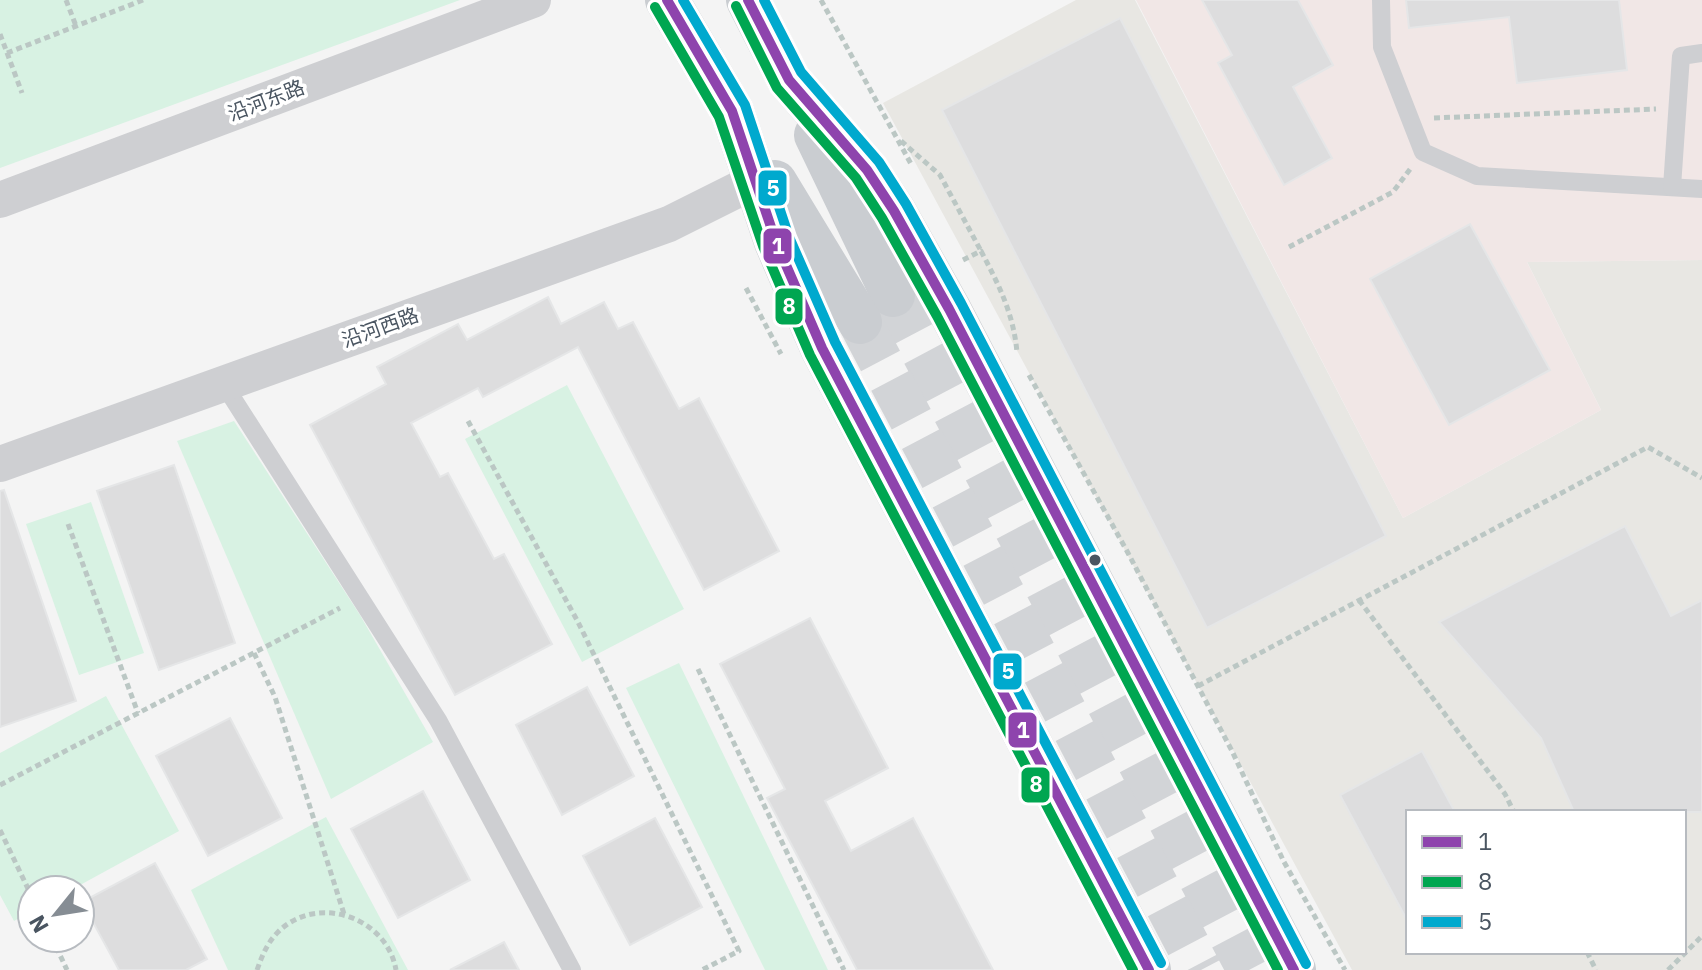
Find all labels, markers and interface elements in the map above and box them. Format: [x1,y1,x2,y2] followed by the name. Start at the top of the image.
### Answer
[224,73,308,127] street label: 沿河东路
[757,169,788,207] line badge: 5
[766,173,780,202] text: 5
[762,227,793,265] line badge: 1
[771,231,785,260] text: 1
[774,287,804,326] line badge: 8
[782,291,796,320] text: 8
[338,301,422,353] street label: 沿河西路
[1087,552,1103,568] unlabelled marker
[992,652,1023,691] line badge: 5
[1001,656,1015,685] text: 5
[1007,711,1038,749] line badge: 1
[1016,715,1030,744] text: 1
[1020,766,1051,804] line badge: 8
[1029,769,1043,798] text: 8
[1406,810,1686,954] legend
[1478,825,1492,857] text: 1
[1478,865,1492,897] text: 8
[16,874,96,954] north arrow
[1478,905,1492,937] text: 5
[22,910,55,938] text: N

